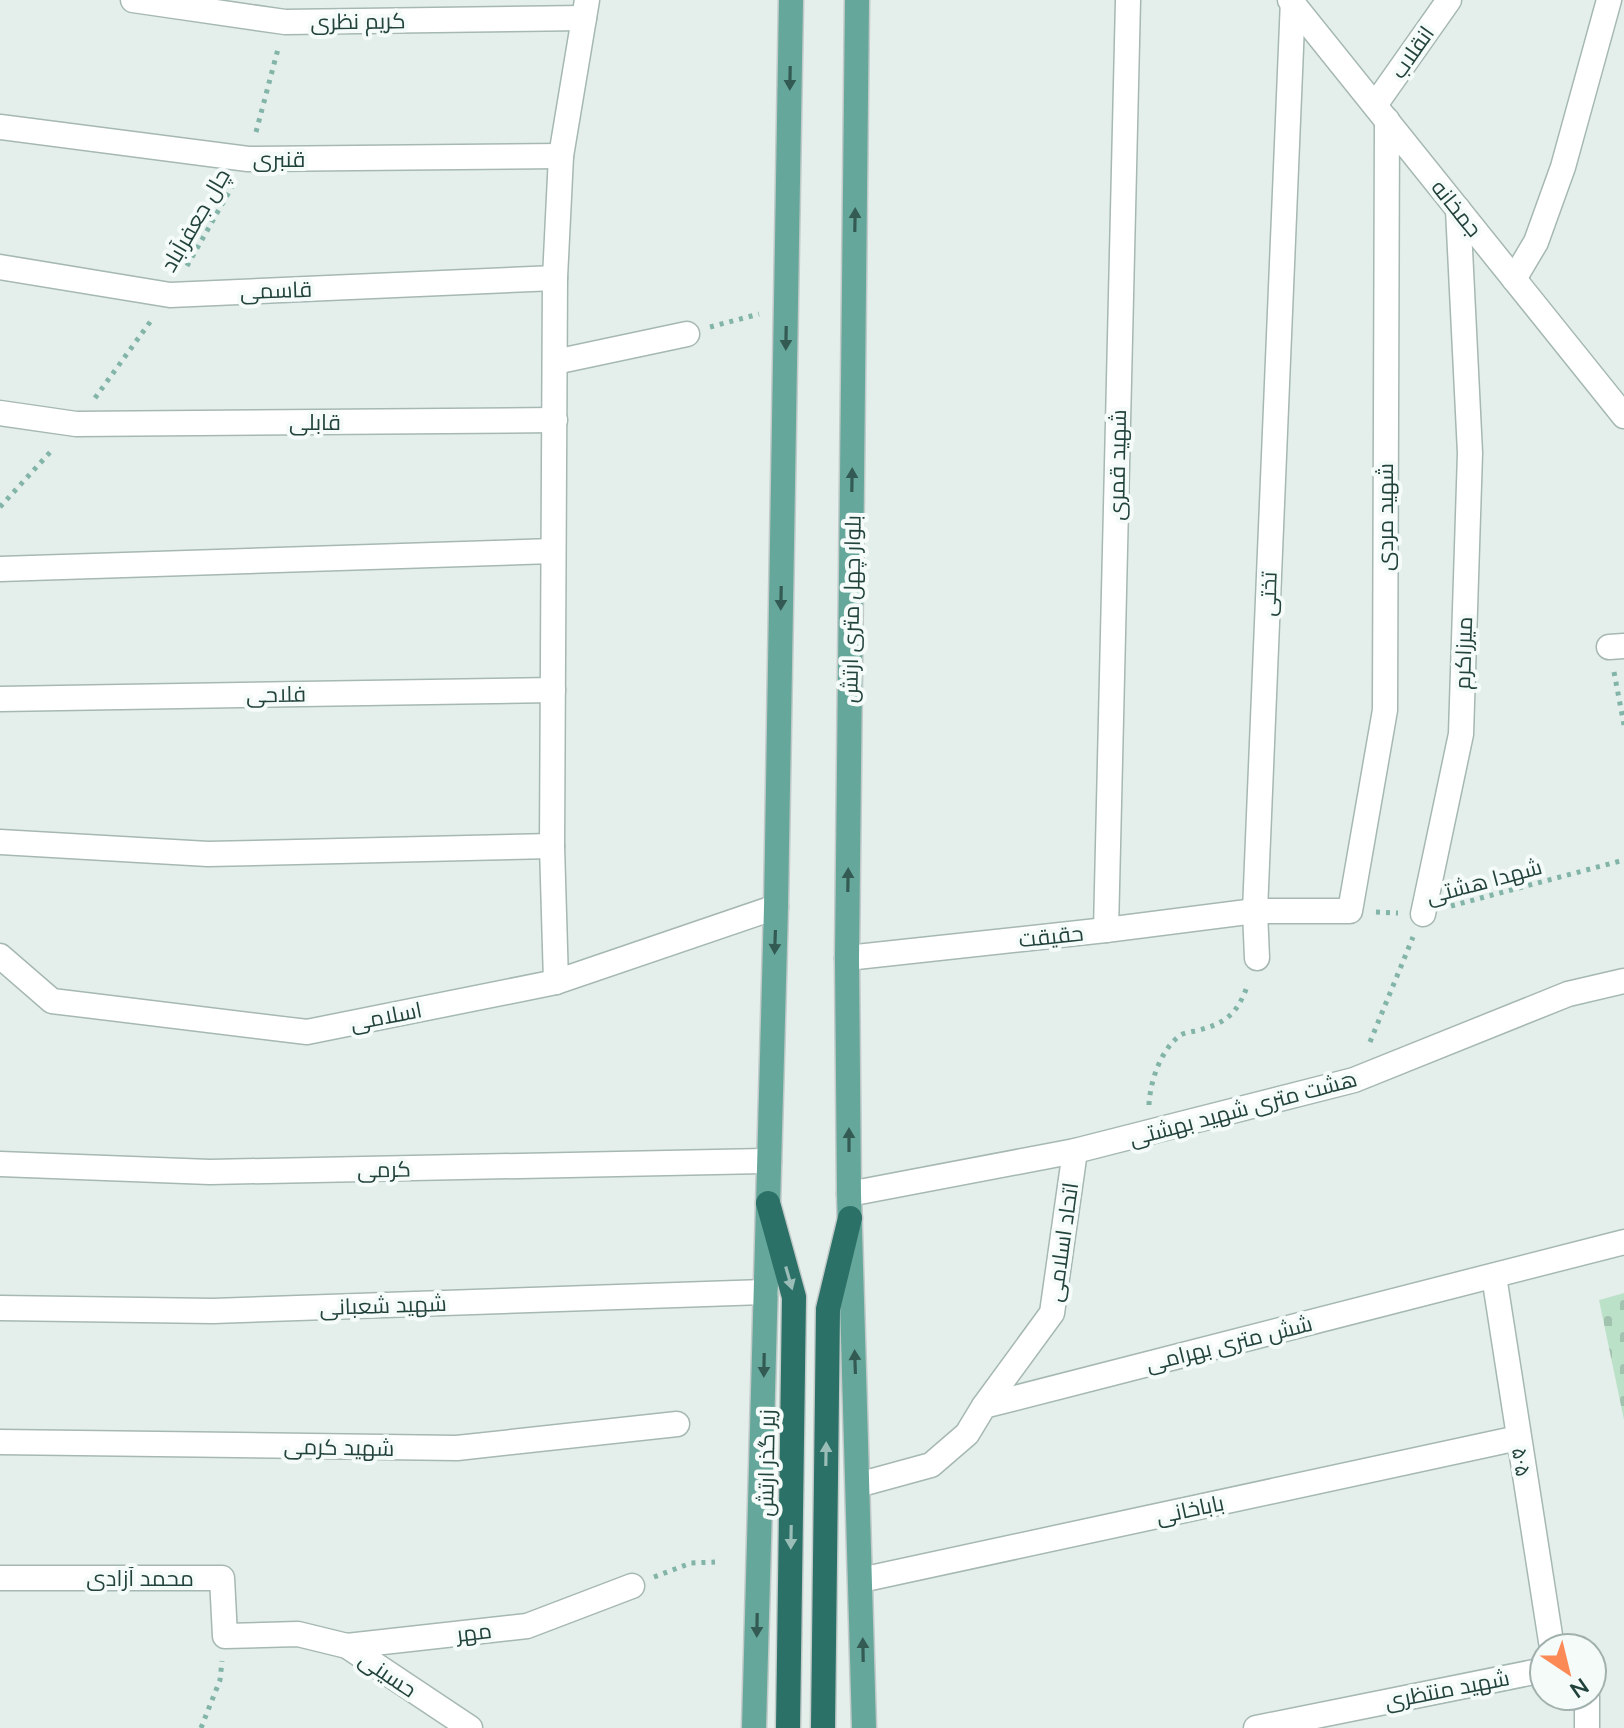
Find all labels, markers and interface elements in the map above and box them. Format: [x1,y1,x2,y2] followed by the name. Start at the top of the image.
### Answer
[310,6,406,38] street label: کریم نظری
[1384,20,1440,84] street label: انقلاب
[784,66,796,91] one-way arrow
[253,145,305,173] street label: قنبری
[154,163,237,277] street label: چال جعفرآباد
[1426,174,1488,242] street label: جمخانه
[849,207,861,232] one-way arrow
[239,275,313,305] street label: قاسمی
[780,326,792,351] one-way arrow
[289,408,341,436] street label: قابلی
[1102,409,1132,521] street label: شهید قمری
[1371,463,1399,571] street label: شهید مردی
[846,467,858,492] one-way arrow
[835,515,868,703] street label: بلوار چهل متری ارتش
[1253,571,1283,617] street label: تختی
[775,586,788,611] one-way arrow
[1448,616,1480,690] street label: میرزاکرم
[246,679,306,709] street label: فلاحی
[1423,852,1545,910] street label: شهدا هشتی
[842,867,854,892] one-way arrow
[1017,919,1085,953] street label: حقیقت
[769,930,782,955] one-way arrow
[348,995,424,1037] street label: اسلامی
[1126,1064,1360,1152] street label: هشت متری شهید بهشتی
[843,1127,855,1152] one-way arrow
[357,1155,411,1183] street label: کرمی
[1040,1180,1084,1304] street label: اتحاد اسلامی
[783,1266,796,1290] one-way arrow
[319,1289,447,1321] street label: شهید شعبانی
[1143,1309,1315,1377] street label: شش متری بهرامی
[848,1349,861,1374] one-way arrow
[757,1353,770,1378] one-way arrow
[751,1409,781,1517] street label: زیر گذر ارتش
[283,1432,395,1462] street label: شهید کرمی
[820,1441,832,1466] one-way arrow
[1506,1445,1538,1479] street label: ۵۰۵
[1153,1488,1227,1530] street label: باباخانی
[785,1525,797,1550] one-way arrow
[86,1564,194,1592] street label: محمد آزادی
[751,1613,763,1638] one-way arrow
[453,1616,493,1648] street label: مهر
[1528,1632,1608,1712] north arrow
[857,1637,869,1662] one-way arrow
[354,1645,422,1703] street label: حسینی
[1382,1663,1512,1715] street label: شهید منتظری
[1565,1672,1594,1705] text: N

